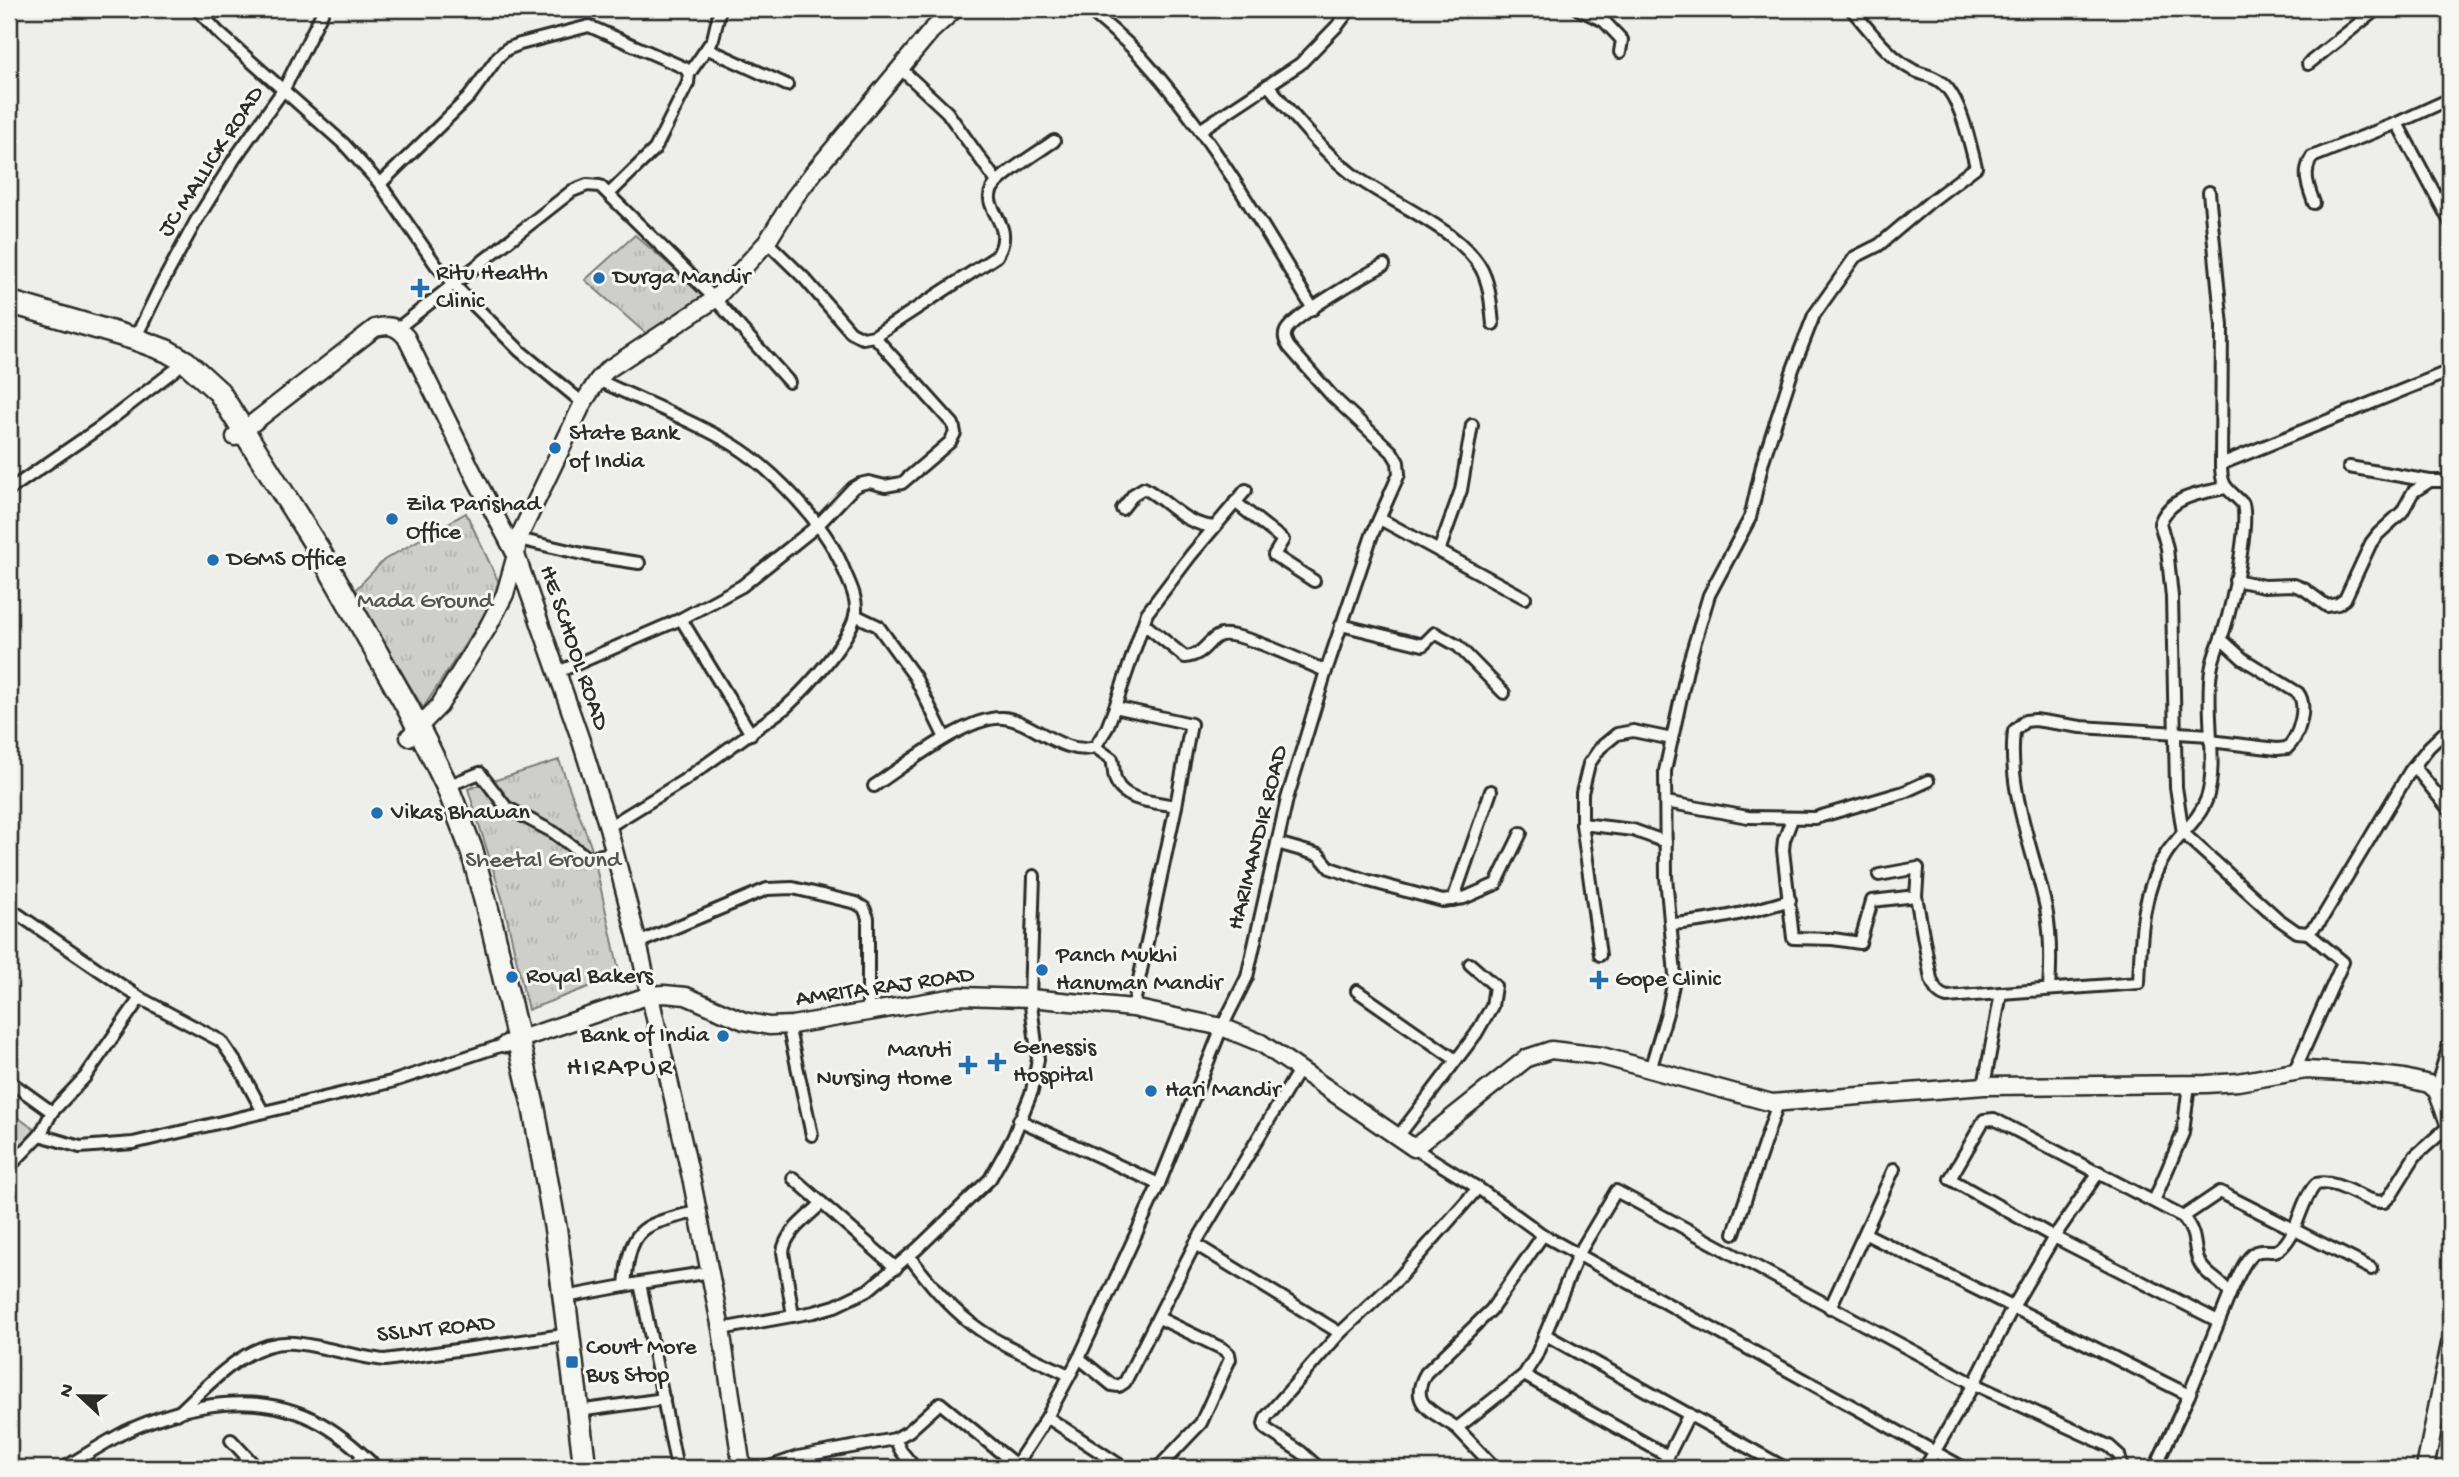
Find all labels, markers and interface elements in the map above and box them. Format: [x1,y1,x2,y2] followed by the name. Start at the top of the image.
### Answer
[152,81,272,243] street label: JC MALLICK ROAD
[436,260,548,317] place label: Ritu Health Clinic
[611,264,753,293] place label: Durga Mandir
[591,270,607,286] marker: Durga Mandir
[410,278,430,298] marker: Ritu Health Clinic
[569,420,681,477] place label: State Bank of India
[547,440,563,456] marker: State Bank of India
[406,491,542,548] place label: Zila Parishad Office
[384,511,400,527] marker: Zila Parishad Office
[225,546,347,575] place label: DGMS Office
[205,552,221,568] marker: DGMS Office
[531,562,615,735] street label: HE SCHOOL ROAD
[357,588,495,617] park label: Mada Ground
[1222,742,1296,933] street label: HARIMANDIR ROAD
[390,799,531,828] place label: Vikas Bhawan
[369,805,385,821] marker: Vikas Bhawan
[465,847,623,876] park label: Sheetal Ground
[1055,942,1225,999] place label: Panch Mukhi Hanuman Mandir
[794,961,977,1015] street label: AMRITA RAJ ROAD
[1034,962,1050,978] marker: Panch Mukhi Hanuman Mandir
[526,963,654,992] place label: Royal Bakers
[1615,966,1722,995] place label: Gope Clinic
[504,969,520,985] marker: Royal Bakers
[1589,970,1609,990] marker: Gope Clinic
[579,1022,710,1051] place label: Bank of India
[715,1028,731,1044] marker: Bank of India
[1013,1034,1097,1091] place label: Genessis Hospital
[816,1037,953,1094] place label: Maruti Nursing Home
[987,1052,1007,1072] marker: Genessis Hospital
[566,1054,674,1085] district label: HIRAPUR
[958,1055,978,1075] marker: Maruti Nursing Home
[1165,1077,1283,1106] place label: Hari Mandir
[1143,1083,1159,1099] marker: Hari Mandir
[376,1309,497,1351] street label: SSLNT ROAD
[585,1334,697,1391] place label: Court More Bus Stop
[564,1354,580,1370] marker: Court More Bus Stop
[46,1362,116,1432] north arrow
[54,1381,80,1401] text: N

